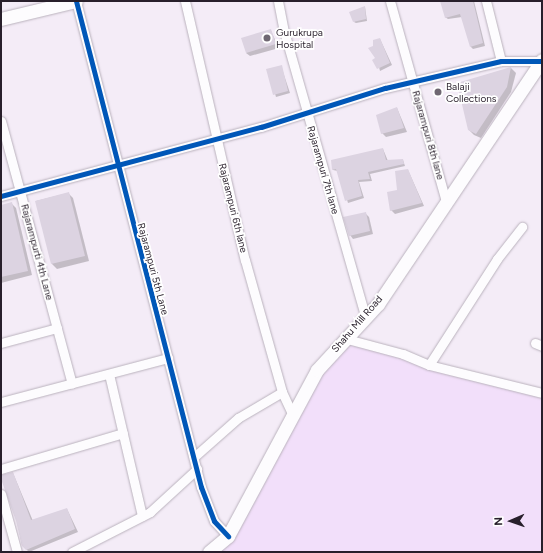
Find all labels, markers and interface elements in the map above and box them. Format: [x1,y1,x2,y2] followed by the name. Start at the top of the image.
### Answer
[276,26,323,50] place label: Gurukrupa Hospital
[261,32,273,44] marker: Gurukrupa Hospital
[446,80,496,104] place label: Balaji Collections
[433,87,443,97] marker: Balaji Collections
[410,89,446,181] street label: Rajarampuri 8th lane
[305,124,341,216] street label: Rajarampuri 7th lane
[216,162,250,254] street label: Rajarampuri 6th lane
[18,203,56,301] street label: Rajarampurti 4th Lane
[135,222,171,316] street label: Rajarampuri 5th Lane
[329,293,385,355] street label: Shahu Mill Road
[491,501,531,541] north arrow
[492,517,505,526] text: N

